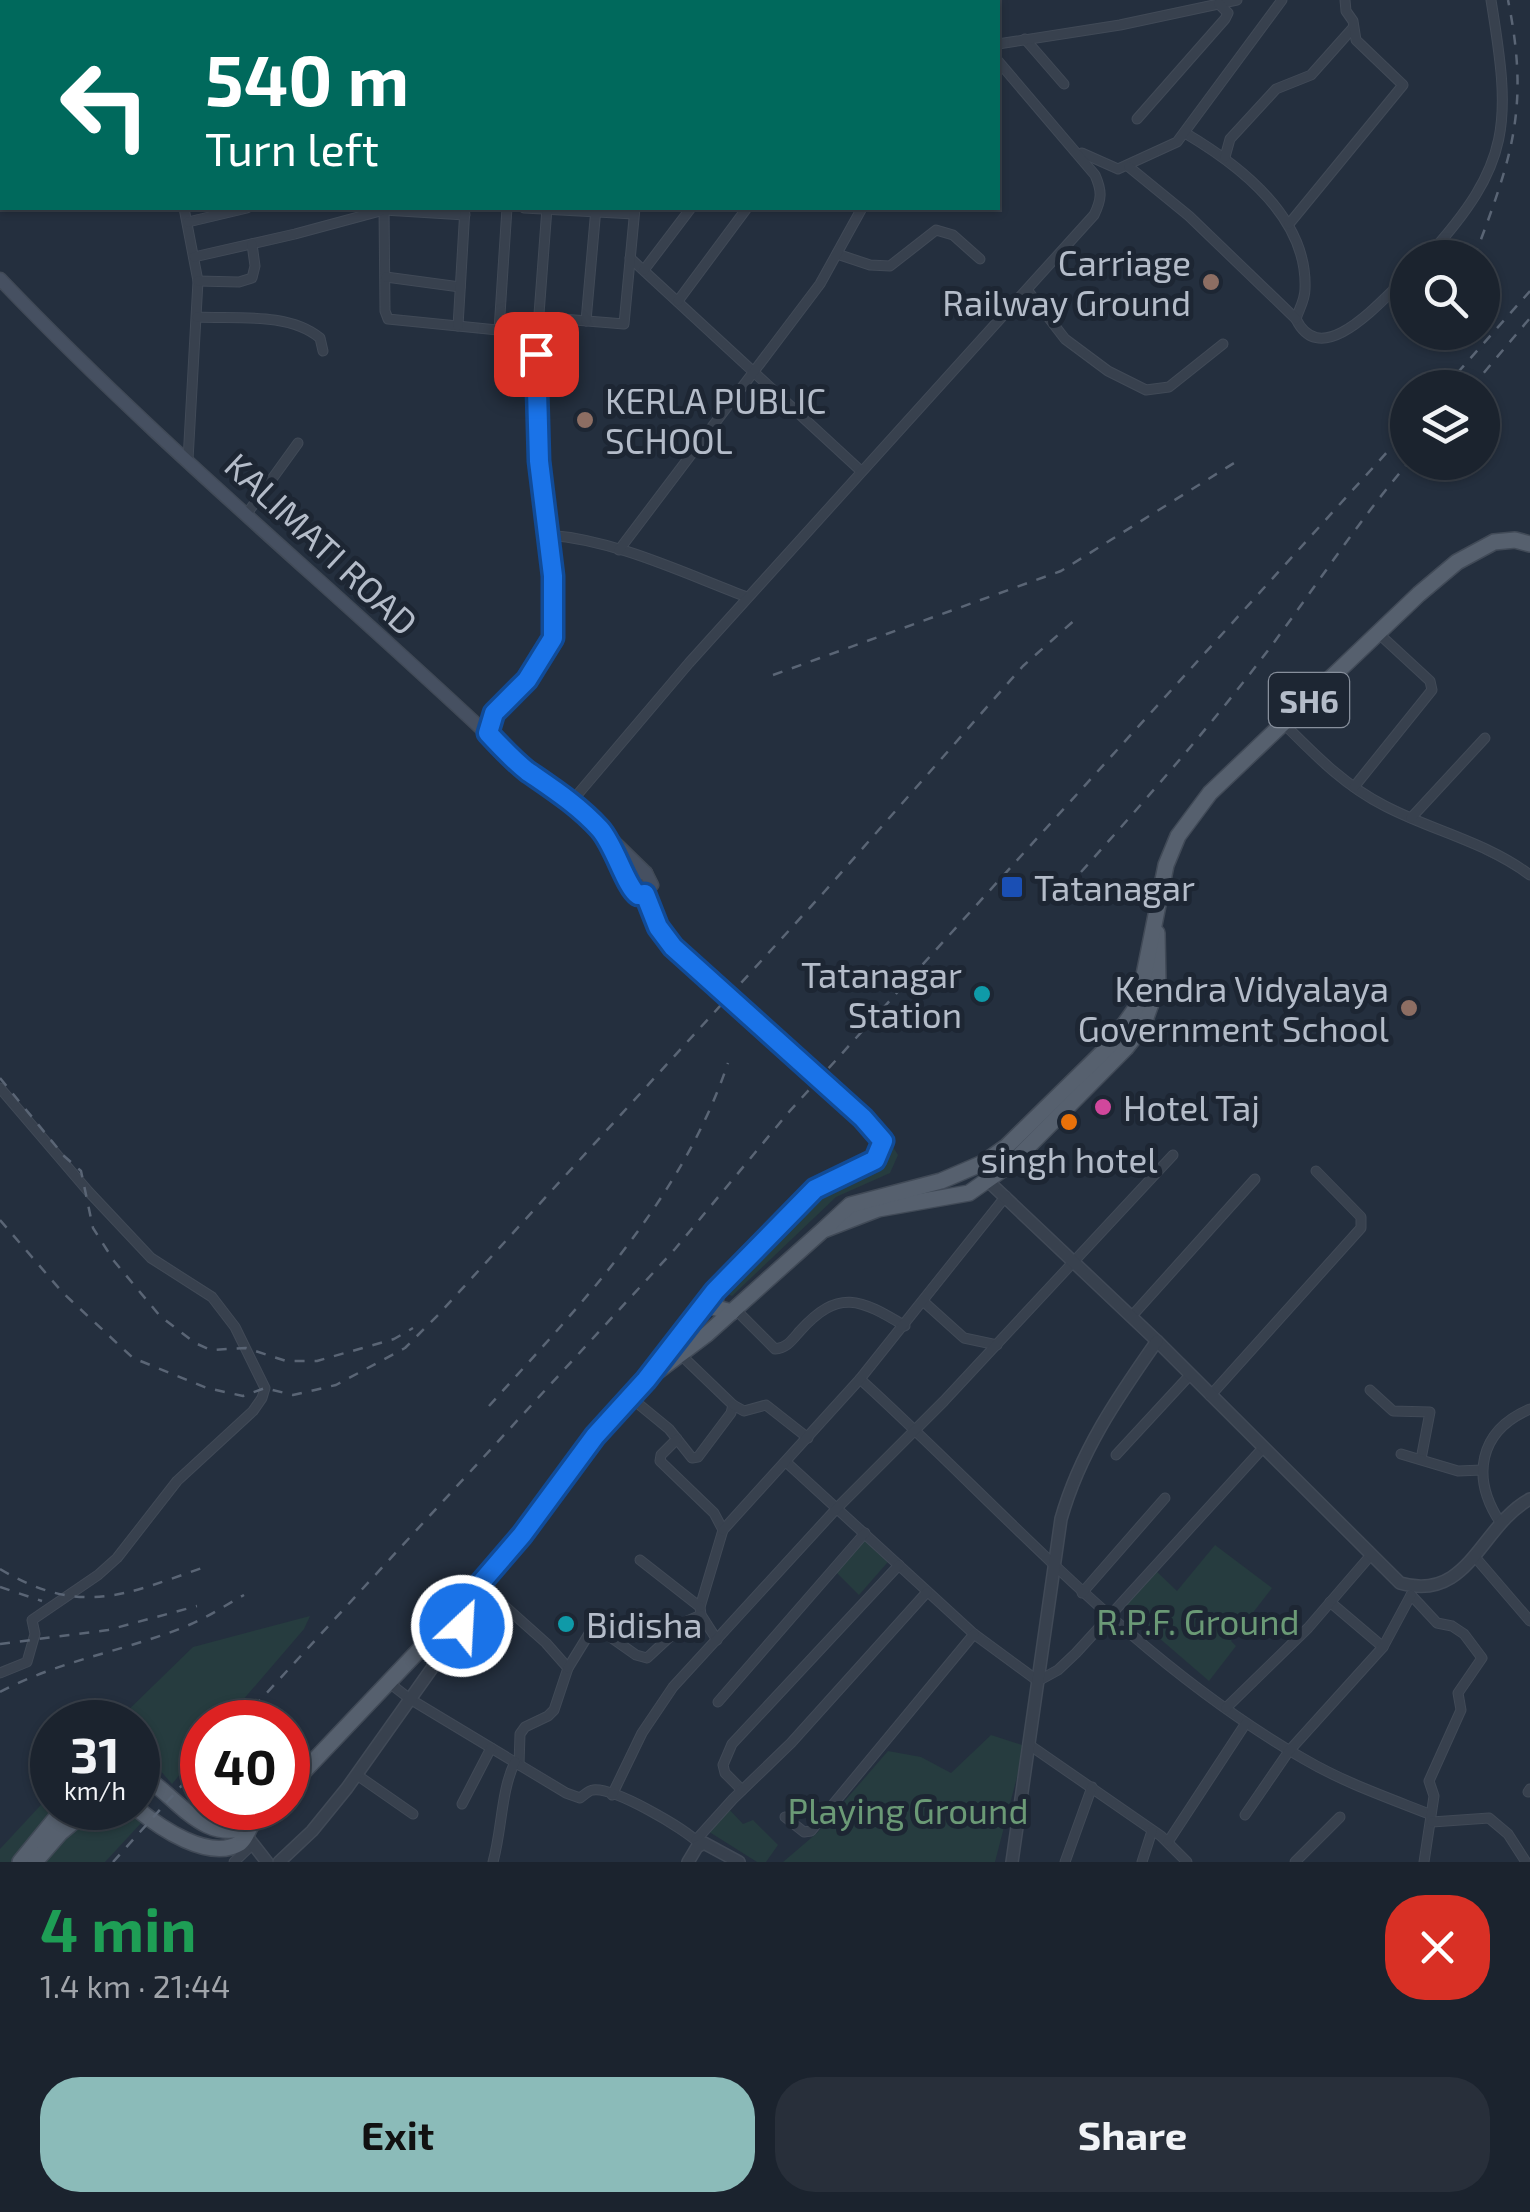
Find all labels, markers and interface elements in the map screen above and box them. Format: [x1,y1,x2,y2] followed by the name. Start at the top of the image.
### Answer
[205,36,409,120] text: 540 m
[40,40,170,170] icon: left
[205,121,379,175] text: Turn left
[1390,240,1500,480] map controls
[1390,240,1500,350] button: search
[942,241,1191,323] place label: Carriage Railway Ground
[1200,271,1222,293] marker: Carriage Railway Ground
[494,312,579,397] pin
[509,327,564,382] icon: arrive
[1390,370,1500,480] button: layers
[605,379,826,461] place label: KERLA PUBLIC SCHOOL
[574,409,596,431] marker: KERLA PUBLIC SCHOOL
[217,443,427,643] street label: KALIMATI ROAD
[1269,673,1349,727] road number: SH6
[1034,866,1195,908] place label: Tatanagar
[999,874,1025,900] marker: Tatanagar
[801,953,962,1035] place label: Tatanagar Station
[1078,967,1390,1049] place label: Kendra Vidyalaya Government School
[971,983,993,1005] marker: Tatanagar Station
[1398,997,1420,1019] marker: Kendra Vidyalaya Government School
[1123,1086,1260,1128] place label: Hotel Taj
[1092,1096,1114,1118] marker: Hotel Taj
[1058,1111,1080,1133] marker: singh hotel
[980,1138,1158,1180] place label: singh hotel
[410,1574,514,1678] position arrow
[1096,1600,1300,1642] park label: R.P.F. Ground
[586,1603,702,1645] place label: Bidisha
[555,1613,577,1635] marker: Bidisha
[180,1700,310,1830] speed limit sign: 40
[70,1723,120,1783] text: 31
[64,1775,126,1805] text: km/h
[788,1789,1028,1831] park label: Playing Ground
[40,1892,197,1964] text: 4 min
[1385,1895,1490,2000] button: close
[40,1966,230,2004] text: 1.4 km · 21:44
[40,2077,755,2192] button: Exit
[775,2077,1490,2192] button: Share

